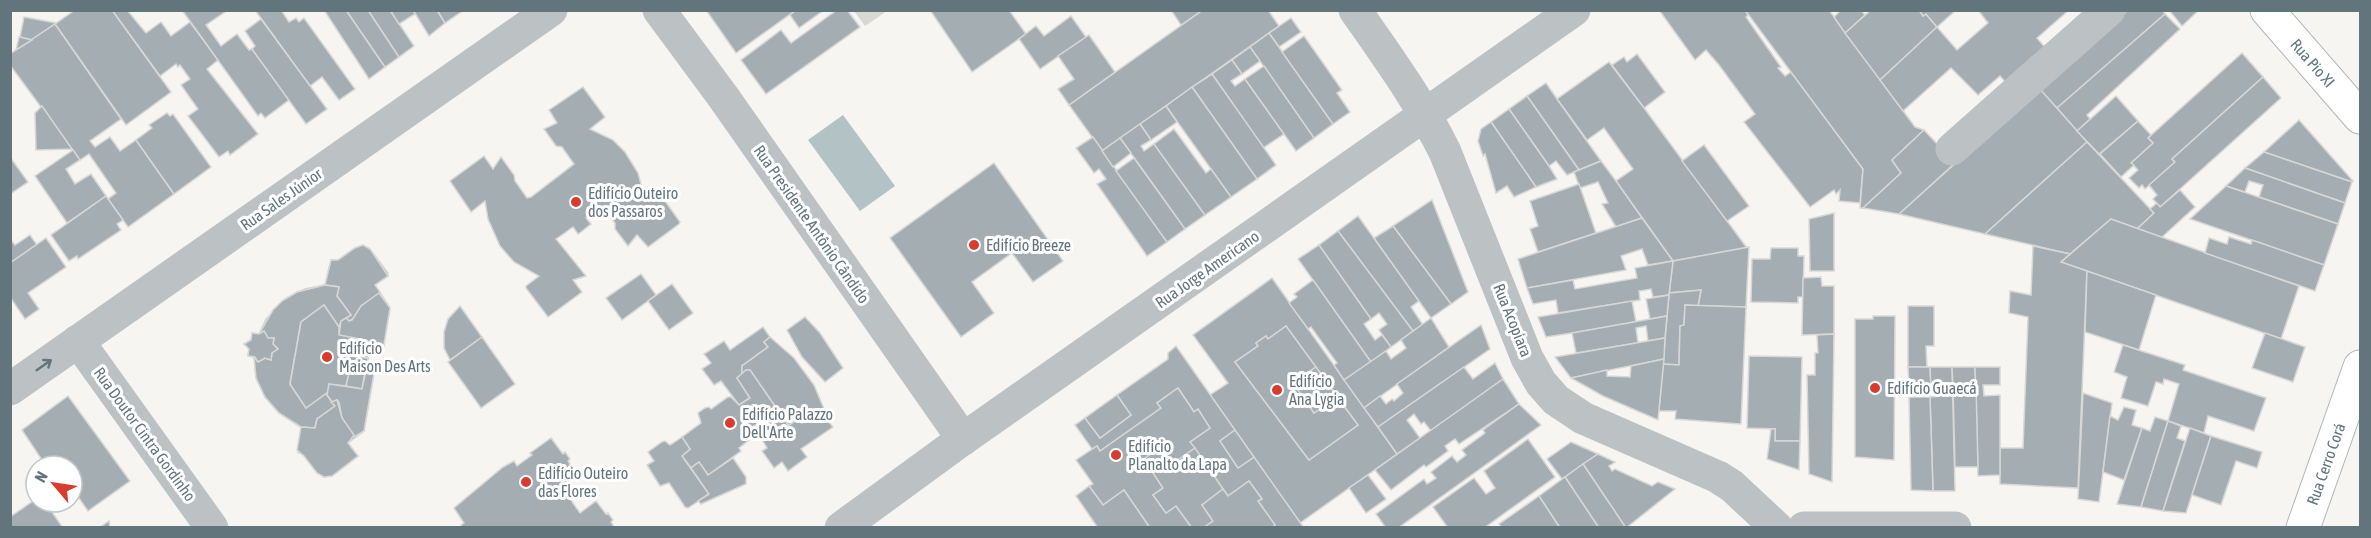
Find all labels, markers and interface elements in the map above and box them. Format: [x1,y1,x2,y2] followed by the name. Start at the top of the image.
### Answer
[2287,35,2339,90] street label: Rua Pio XI
[751,142,873,306] street label: Rua Presidente Antônio Cândido
[237,164,325,234] street label: Rua Sales Júnior
[588,184,678,220] place label: Edifício Outeiro dos Passaros
[569,195,583,209] marker: Edifício Outeiro dos Passaros
[1152,227,1263,312] street label: Rua Jorge Americano
[986,236,1071,254] place label: Edifício Breeze
[967,238,981,252] marker: Edifício Breeze
[1489,281,1536,360] street label: Rua Acopiara
[339,339,431,375] place label: Edifício Maison Des Arts
[320,350,334,364] marker: Edifício Maison Des Arts
[36,359,52,371] one-way arrow
[90,364,200,504] street label: Rua Doutor Cintra Gordinho
[1289,372,1345,409] place label: Edifício Ana Lygia
[1887,379,1977,397] place label: Edifício Guaecá
[1868,381,1882,395] marker: Edifício Guaecá
[1270,383,1284,397] marker: Edifício Ana Lygia
[742,405,833,441] place label: Edifício Palazzo Dell'Arte
[723,416,737,430] marker: Edifício Palazzo Dell'Arte
[2303,421,2348,507] street label: Rua Cerro Corá
[1128,437,1227,474] place label: Edifício Planalto da Lapa
[1109,448,1123,462] marker: Edifício Planalto da Lapa
[24,454,84,514] north arrow
[538,464,628,500] place label: Edifício Outeiro das Flores
[31,468,51,485] text: N
[519,475,533,489] marker: Edifício Outeiro das Flores

